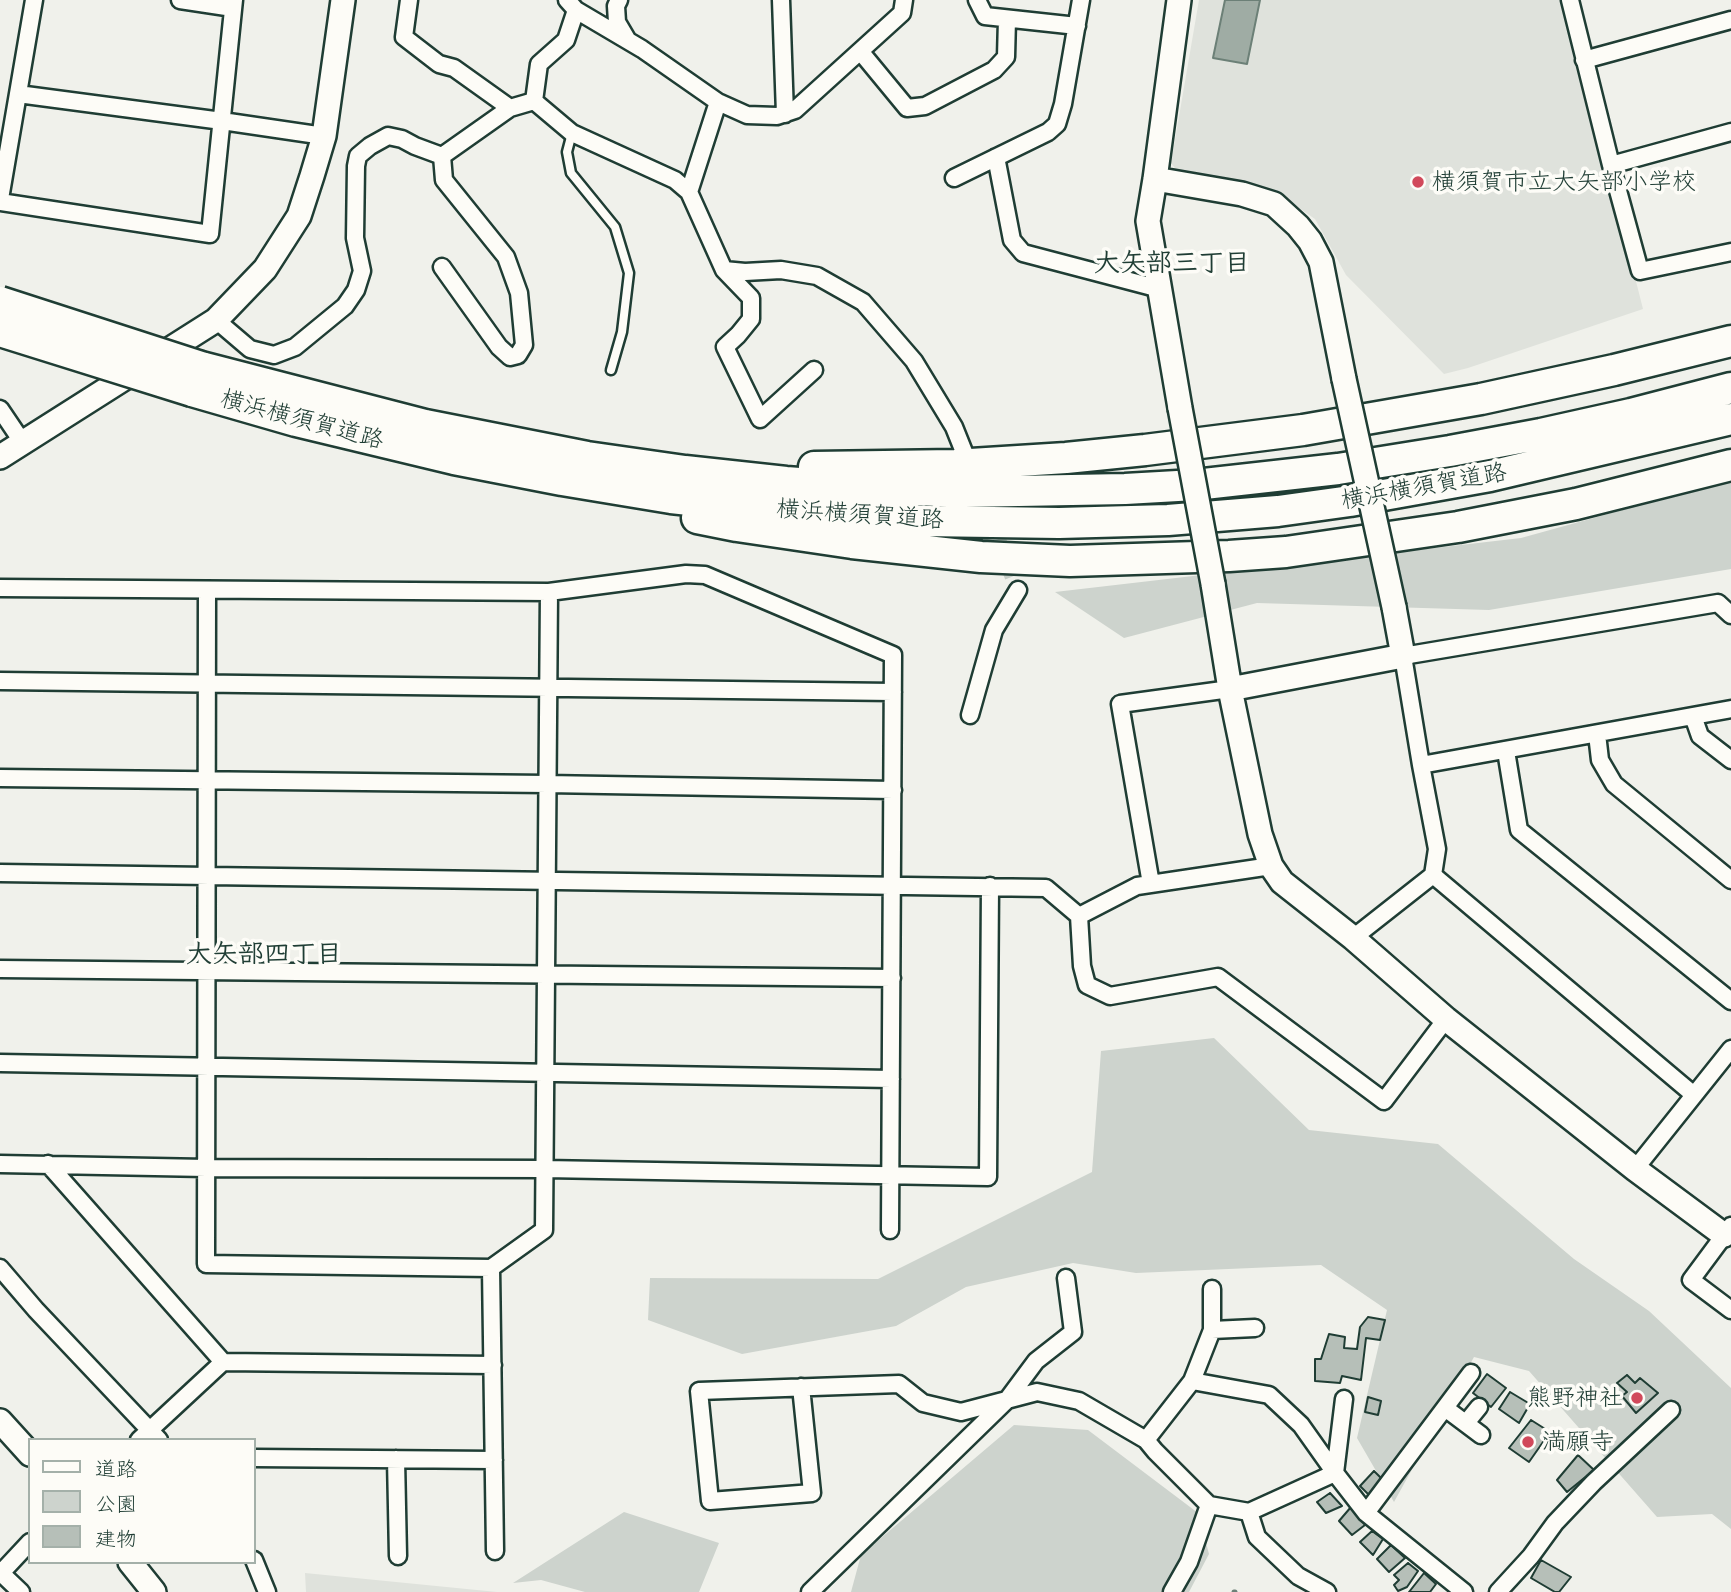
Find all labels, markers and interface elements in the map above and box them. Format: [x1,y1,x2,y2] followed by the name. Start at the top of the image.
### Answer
[1432,168,1696,196] place label: 横須賀市立大矢部小学校
[1410,174,1426,190] marker: 横須賀市立大矢部小学校
[1094,248,1250,280] district label: 大矢部三丁目
[217,384,387,456] street label: 横浜横須賀道路
[1339,458,1509,516] street label: 横浜横須賀道路
[775,495,945,535] street label: 横浜横須賀道路
[186,939,342,971] district label: 大矢部四丁目
[1527,1384,1623,1412] place label: 熊野神社
[1629,1390,1645,1406] marker: 熊野神社
[1542,1428,1614,1456] place label: 満願寺
[1520,1434,1536,1450] marker: 満願寺
[28,1438,256,1564] legend
[95,1451,137,1483] text: 道路
[95,1486,137,1518] text: 公園
[95,1521,137,1553] text: 建物

